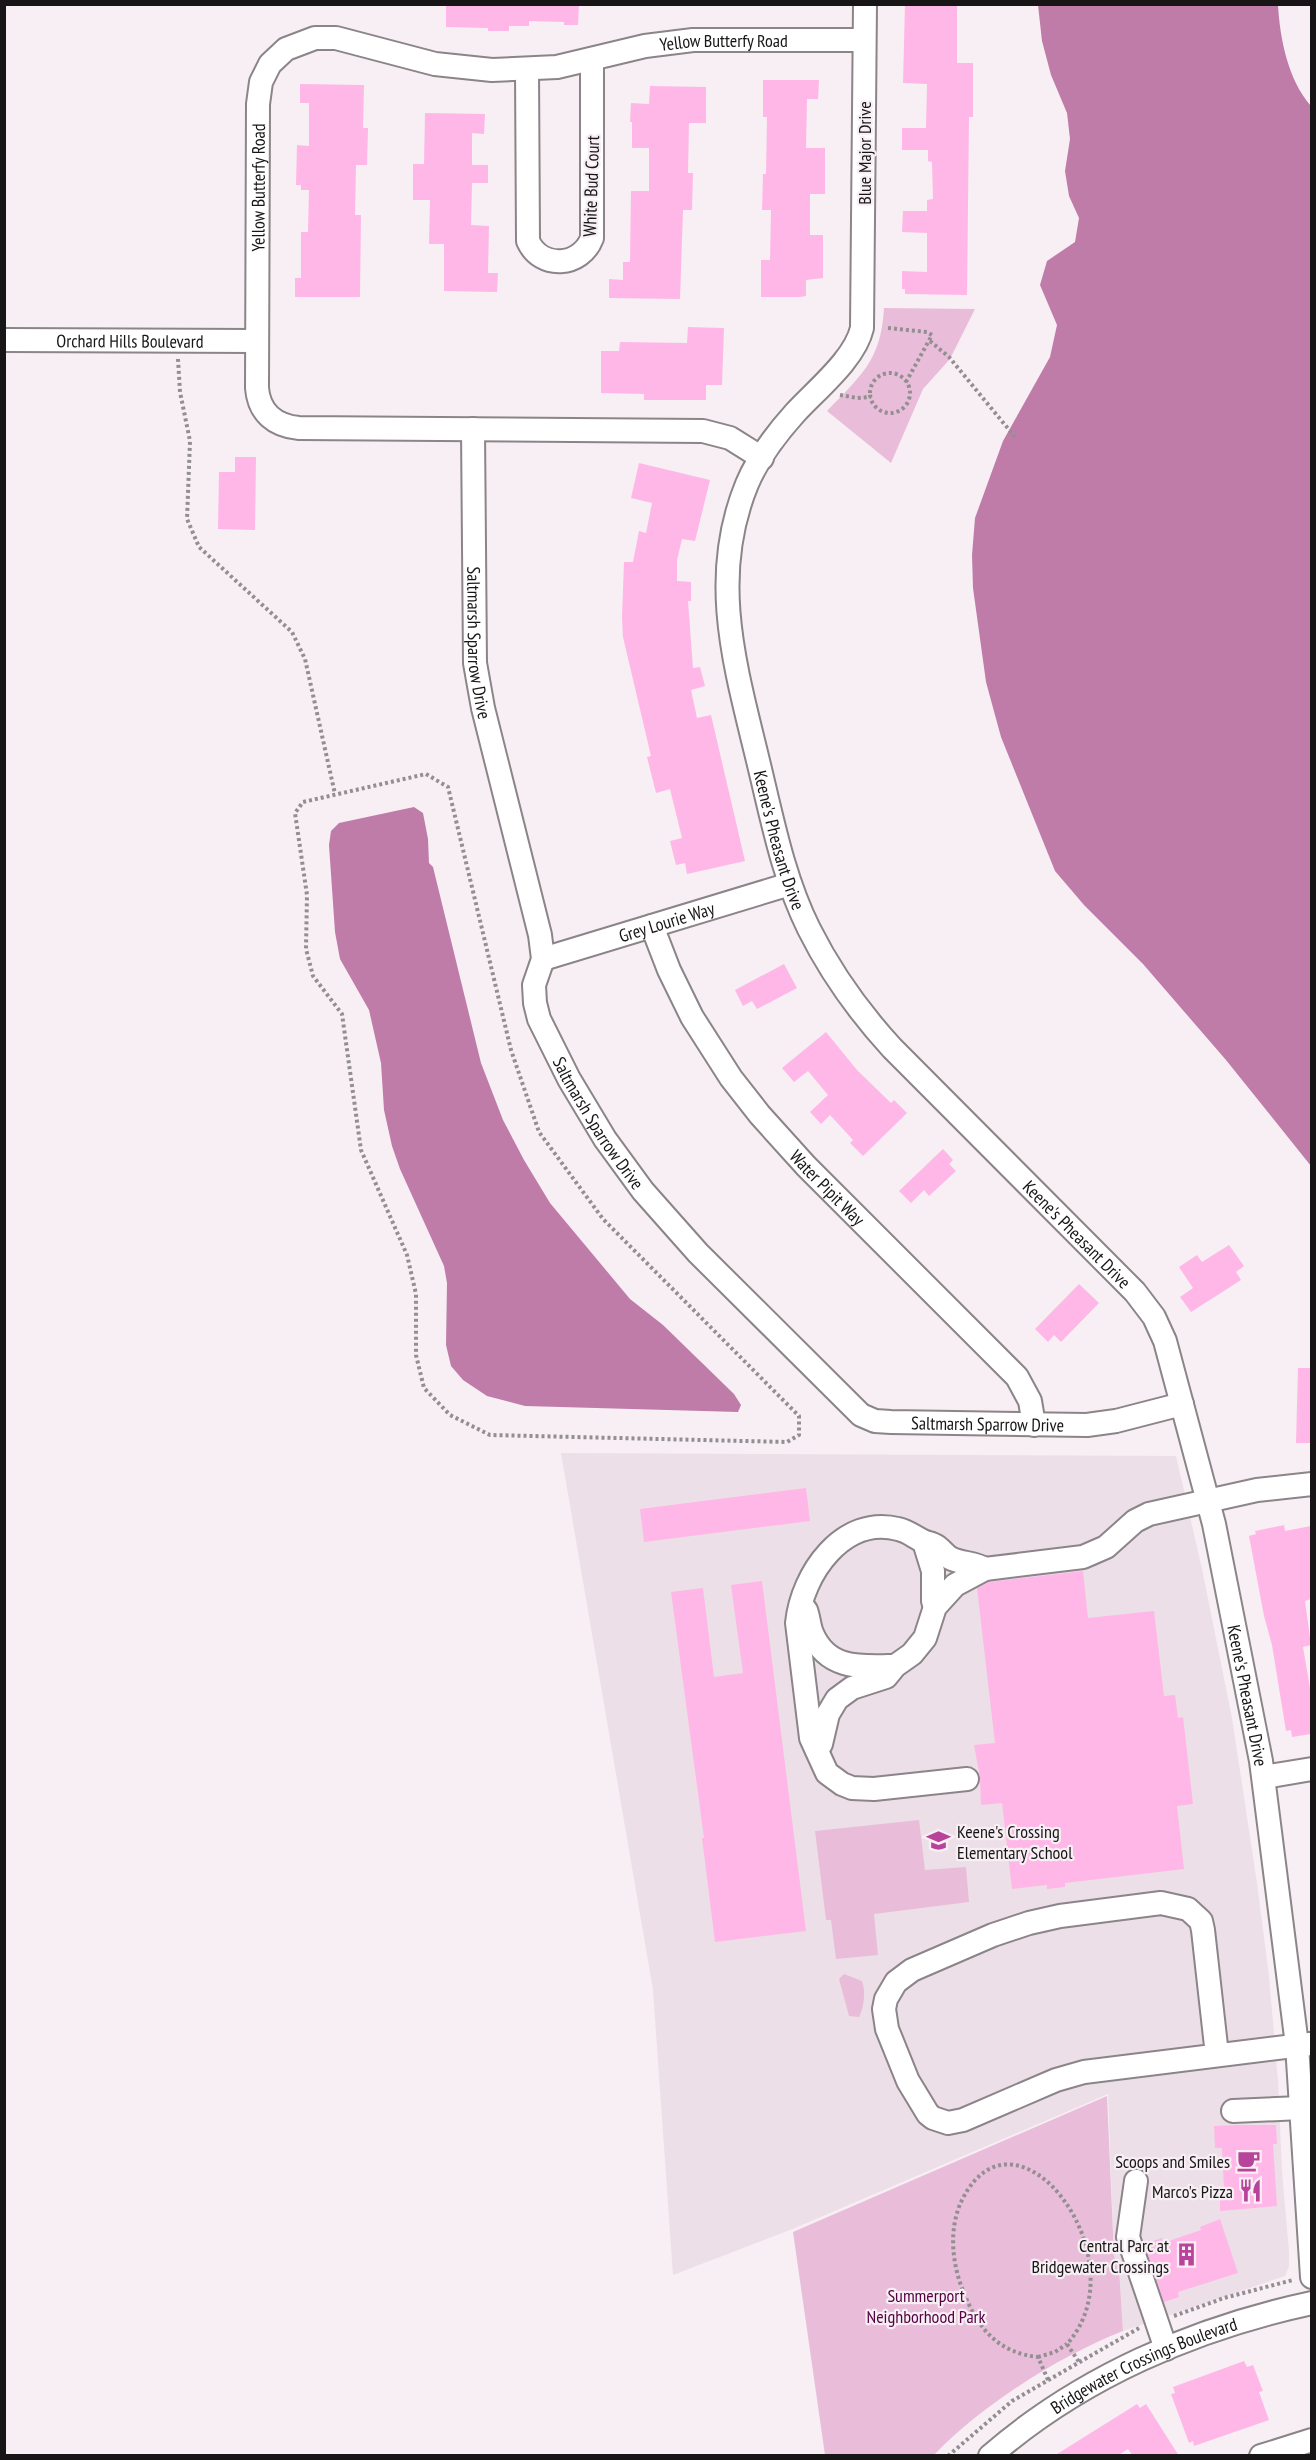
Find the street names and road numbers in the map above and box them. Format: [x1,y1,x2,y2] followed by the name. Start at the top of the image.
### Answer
[658,29,788,56] street label: Yellow Butterfy Road
[853,101,876,205] street label: Blue Major Drive
[246,123,269,252] street label: Yellow Butterfy Road
[578,135,604,237] street label: White Bud Court
[56,329,204,352] street label: Orchard Hills Boulevard
[463,566,497,721] street label: Saltmarsh Sparrow Drive
[749,768,810,913] street label: Keene's Pheasant Drive
[616,896,717,947] street label: Grey Lourie Way
[548,1053,649,1194] street label: Saltmarsh Sparrow Drive
[785,1145,870,1230] street label: Water Pipit Way
[1018,1175,1136,1293] street label: Keene's Pheasant Drive
[911,1411,1064,1436] street label: Saltmarsh Sparrow Drive
[1223,1623,1273,1767] street label: Keene's Pheasant Drive
[1046,2312,1240,2418] street label: Bridgewater Crossings Boulevard

